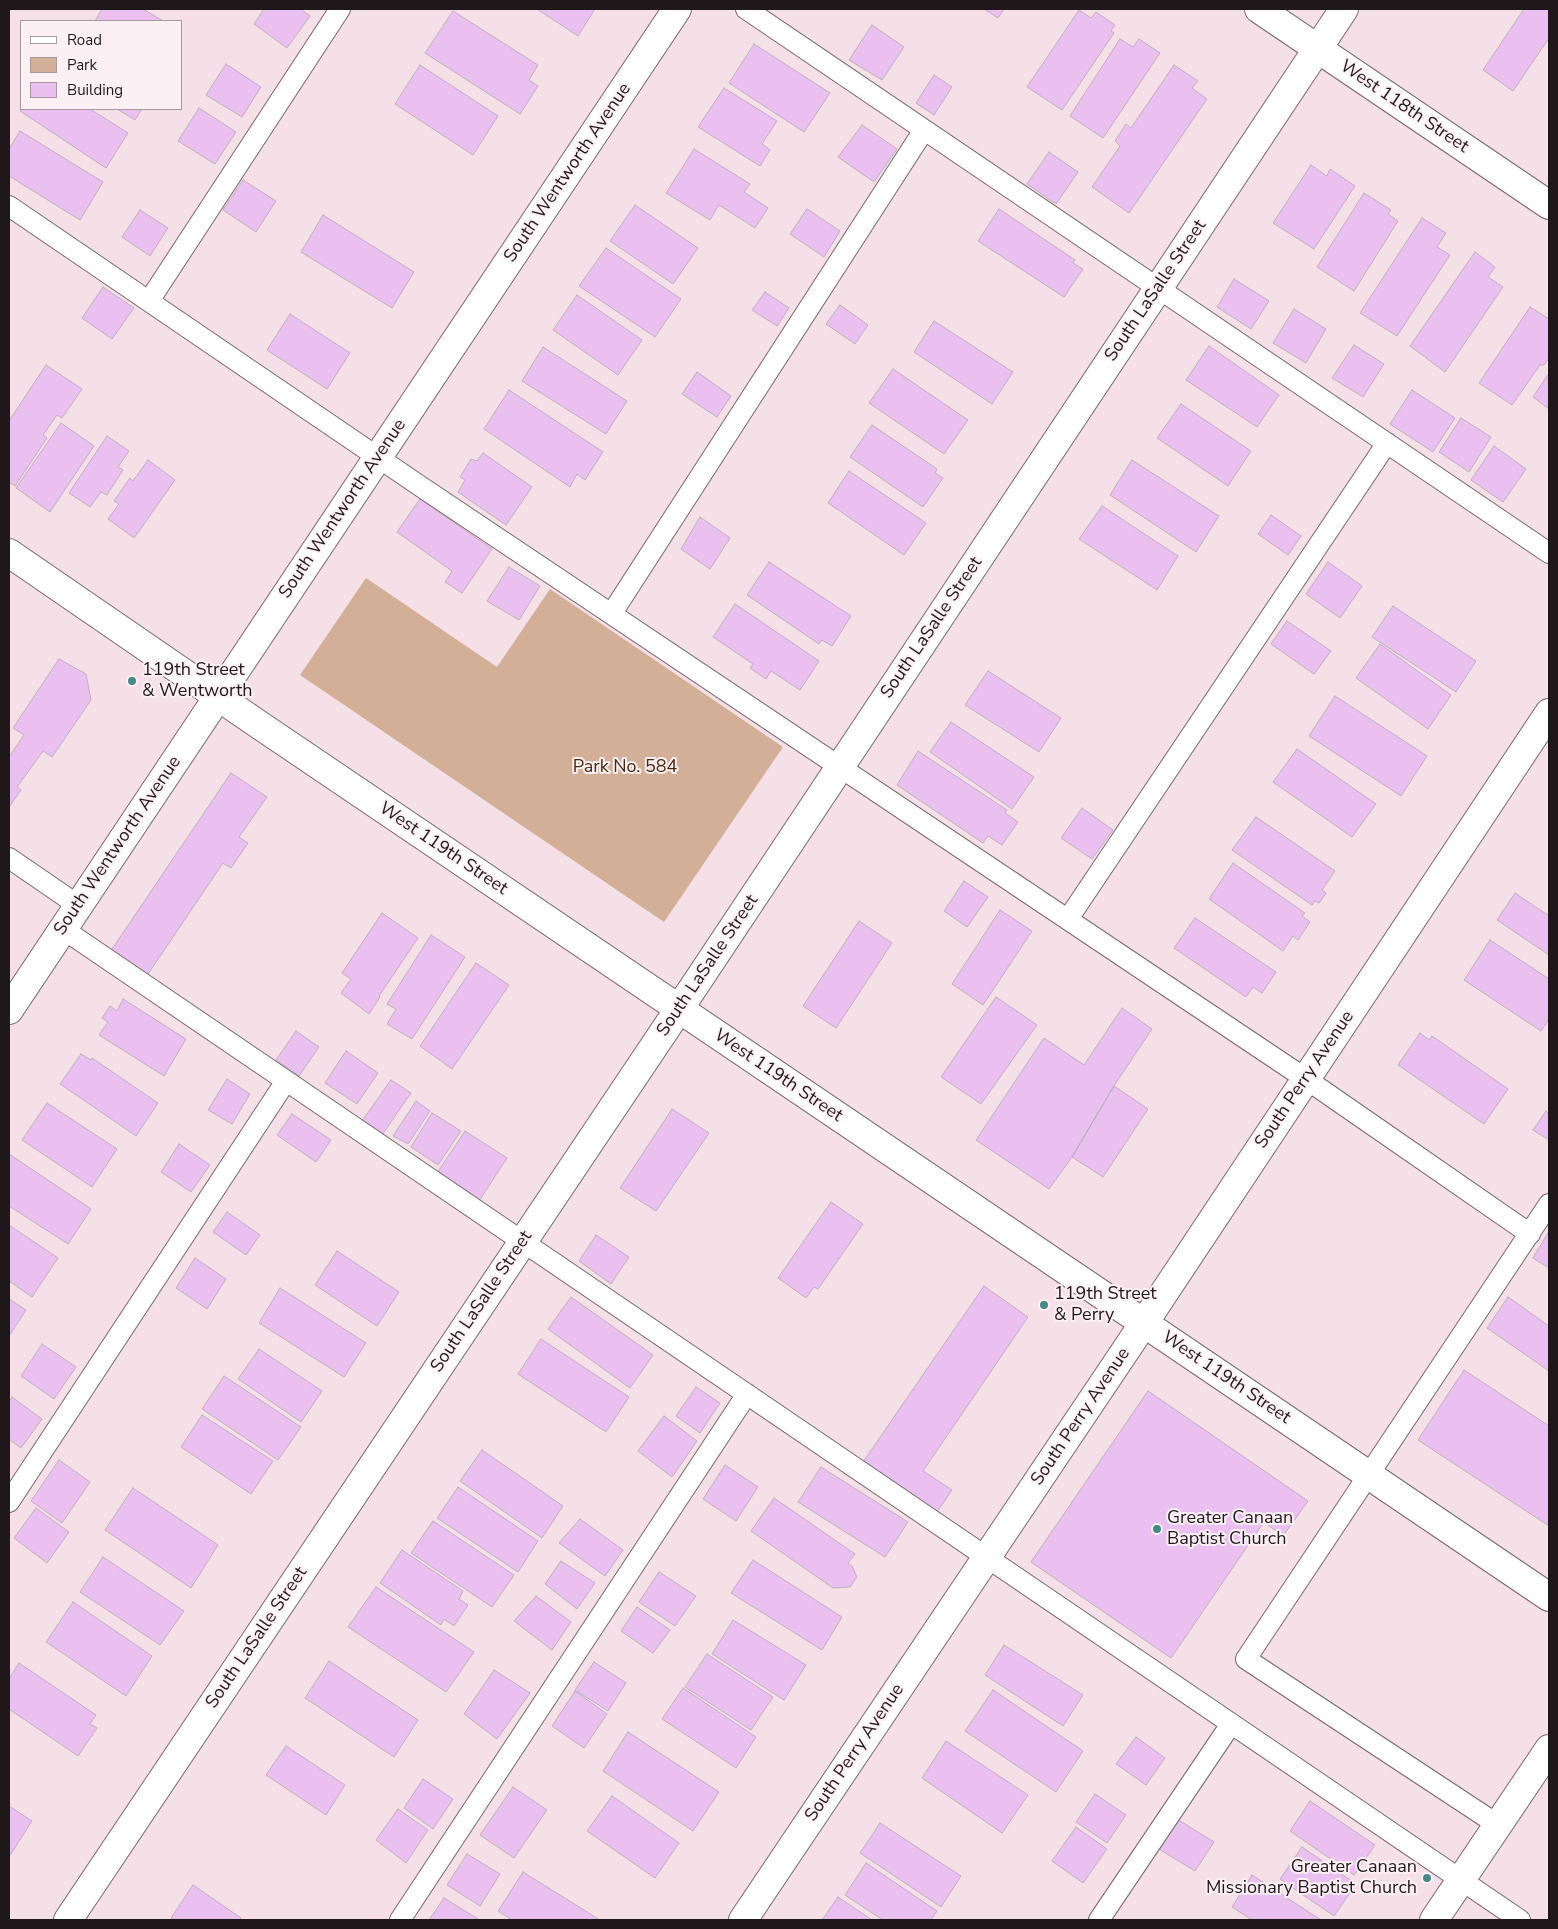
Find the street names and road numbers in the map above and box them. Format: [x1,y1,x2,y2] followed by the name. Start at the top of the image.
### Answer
[1336,56,1472,158] street label: West 118th Street
[500,79,636,267] street label: South Wentworth Avenue
[1101,216,1211,366] street label: South LaSalle Street
[275,415,411,603] street label: South Wentworth Avenue
[877,553,987,703] street label: South LaSalle Street
[50,752,186,940] street label: South Wentworth Avenue
[375,798,511,900] street label: West 119th Street
[653,891,763,1041] street label: South LaSalle Street
[1251,1007,1359,1153] street label: South Perry Avenue
[710,1025,846,1127] street label: West 119th Street
[427,1227,537,1377] street label: South LaSalle Street
[1158,1327,1294,1429] street label: West 119th Street
[1027,1344,1135,1490] street label: South Perry Avenue
[202,1563,312,1713] street label: South LaSalle Street
[801,1680,909,1826] street label: South Perry Avenue

